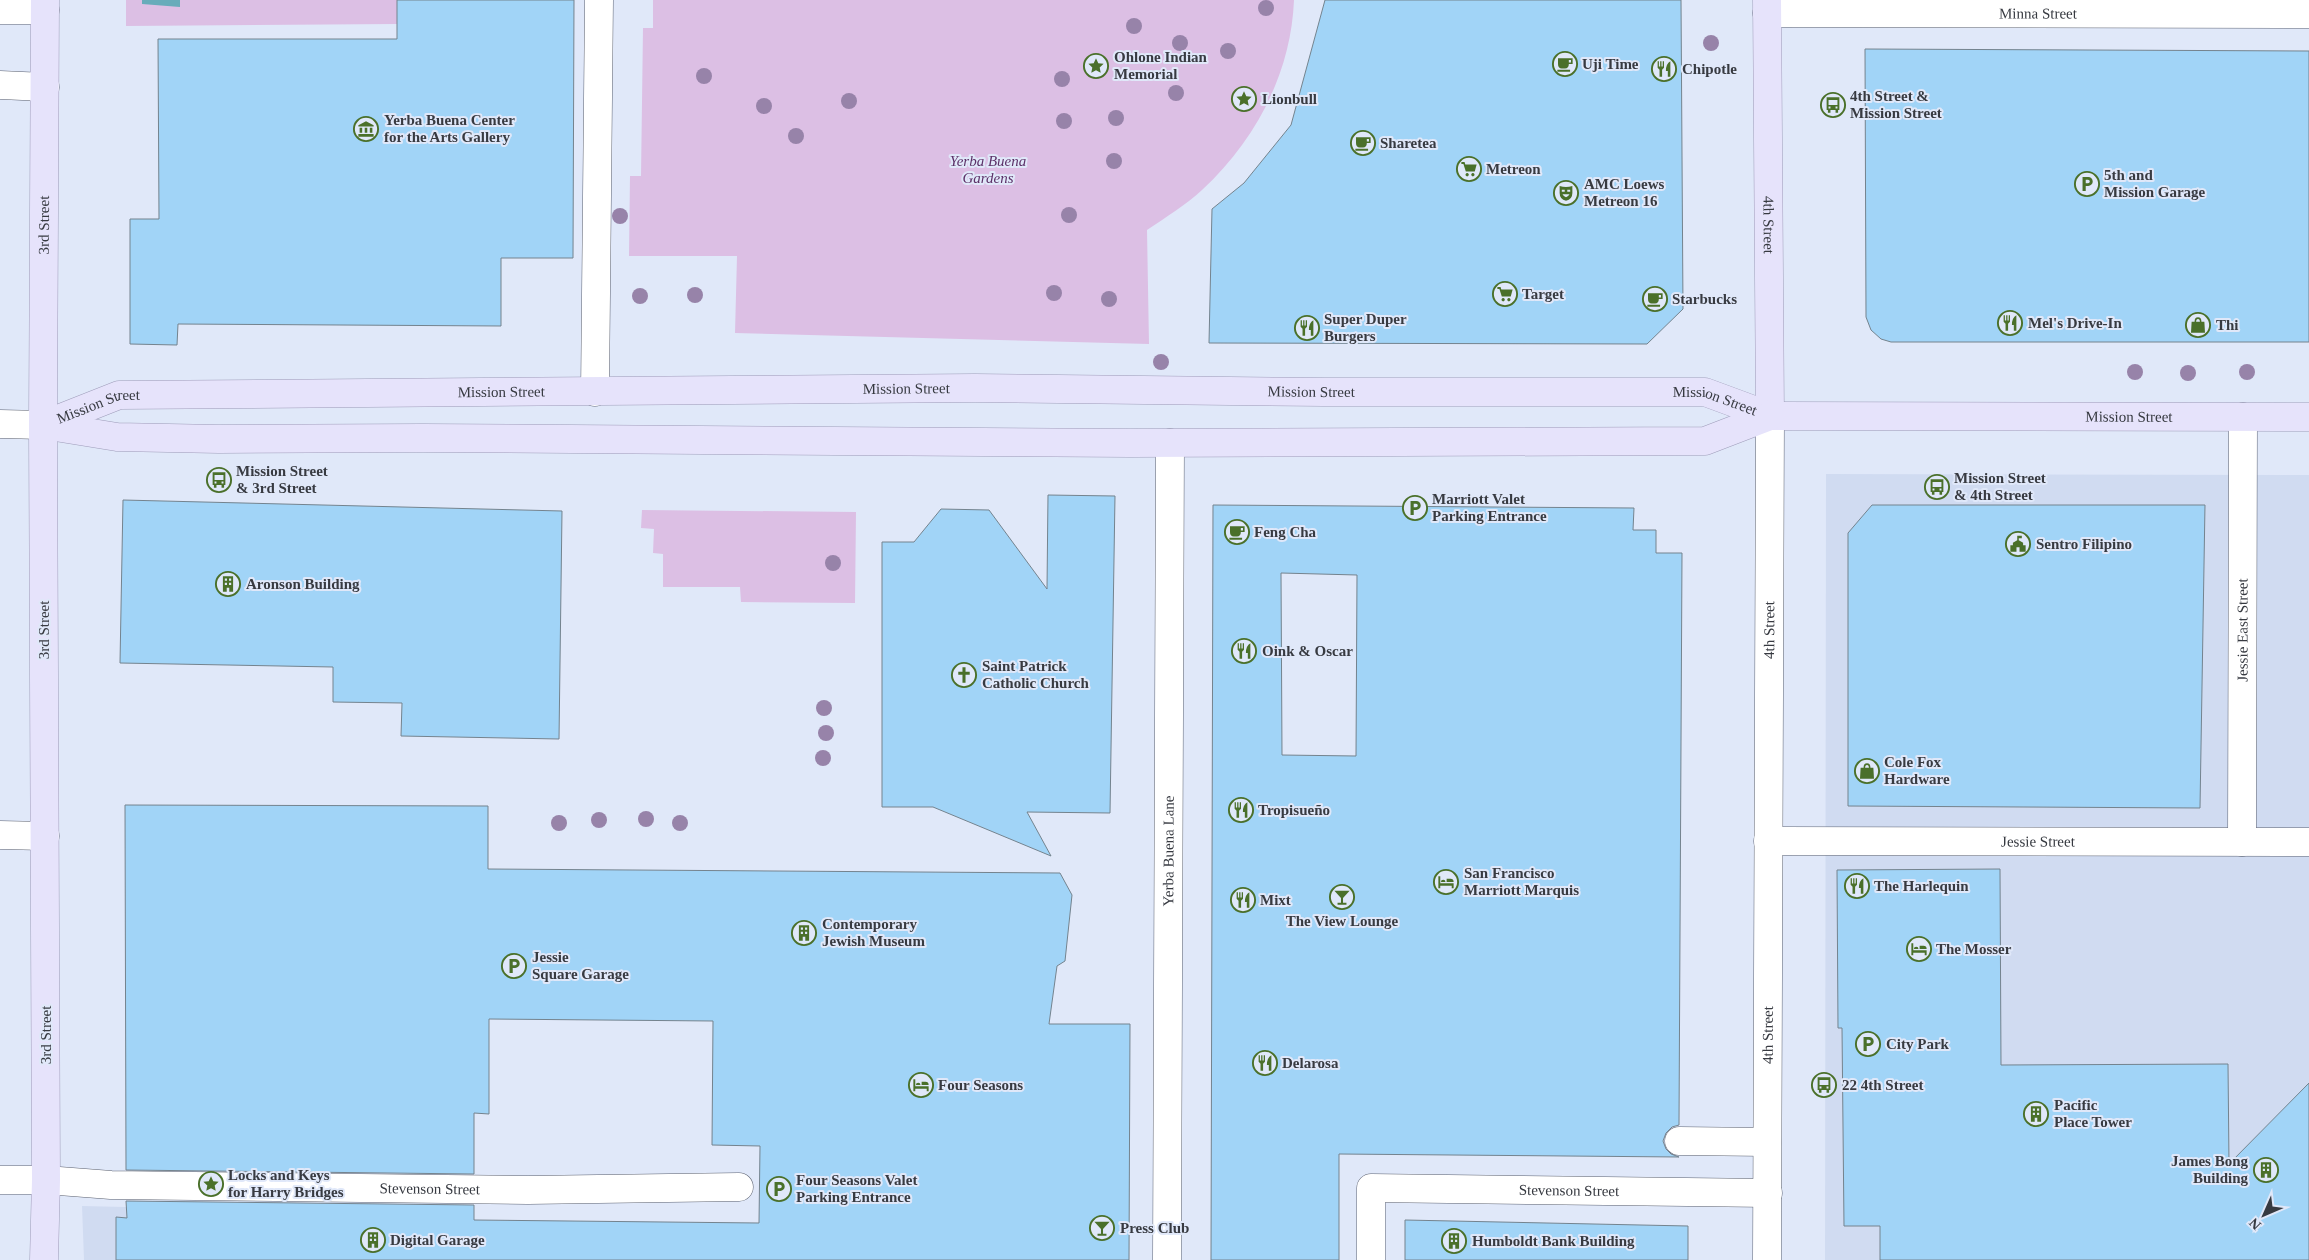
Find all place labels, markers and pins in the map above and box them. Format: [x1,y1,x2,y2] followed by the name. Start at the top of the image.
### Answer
[1114,49,1208,82] place label: Ohlone Indian Memorial
[1552,51,1578,77] cafe icon: Uji Time
[1083,53,1109,79] place icon: Ohlone Indian Memorial
[1582,56,1639,72] place label: Uji Time
[1651,56,1677,82] restaurant icon: Chipotle
[1682,61,1737,77] place label: Chipotle
[1231,86,1257,112] place icon: Lionbull
[1850,88,1942,121] place label: 4th Street & Mission Street
[1262,91,1317,107] place label: Lionbull
[1820,92,1846,118] bus stop icon: 4th Street & Mission Street
[384,112,515,145] place label: Yerba Buena Center for the Arts Gallery
[353,116,379,142] museum icon: Yerba Buena Center for the Arts Gallery
[1350,130,1376,156] cafe icon: Sharetea
[1380,135,1437,151] place label: Sharetea
[1456,156,1482,182] supermarket icon: Metreon
[1486,161,1541,177] place label: Metreon
[2104,167,2206,200] place label: 5th and Mission Garage
[2074,171,2100,197] parking icon: 5th and Mission Garage
[1584,176,1665,209] place label: AMC Loews Metreon 16
[1553,180,1579,206] theatre icon: AMC Loews Metreon 16
[1492,281,1518,307] supermarket icon: Target
[1522,286,1564,302] place label: Target
[1642,286,1668,312] cafe icon: Starbucks
[1672,291,1737,307] place label: Starbucks
[1997,310,2023,336] restaurant icon: Mel's Drive-In
[1324,311,1407,344] place label: Super Duper Burgers
[2185,312,2211,338] shop icon: Thi
[1294,315,1320,341] restaurant icon: Super Duper Burgers
[2028,315,2122,331] place label: Mel's Drive-In
[2216,317,2239,333] place label: Thi
[236,463,328,496] place label: Mission Street & 3rd Street
[206,467,232,493] bus stop icon: Mission Street & 3rd Street
[1954,470,2046,503] place label: Mission Street & 4th Street
[1924,474,1950,500] bus stop icon: Mission Street & 4th Street
[1432,491,1547,524] place label: Marriott Valet Parking Entrance
[1402,495,1428,521] parking icon: Marriott Valet Parking Entrance
[1224,519,1250,545] cafe icon: Feng Cha
[1254,524,1317,540] place label: Feng Cha
[2005,531,2031,557] public building icon: Sentro Filipino
[2036,536,2132,552] place label: Sentro Filipino
[215,571,241,597] building icon: Aronson Building
[246,576,360,592] place label: Aronson Building
[1231,638,1257,664] restaurant icon: Oink & Oscar
[1262,643,1353,659] place label: Oink & Oscar
[982,658,1089,691] place label: Saint Patrick Catholic Church
[951,662,977,688] church icon: Saint Patrick Catholic Church
[1884,754,1950,787] place label: Cole Fox Hardware
[1854,758,1880,784] shop icon: Cole Fox Hardware
[1228,797,1254,823] restaurant icon: Tropisueño
[1258,802,1330,818] place label: Tropisueño
[1464,865,1579,898] place label: San Francisco Marriott Marquis
[1433,869,1459,895] hotel icon: San Francisco Marriott Marquis
[1844,873,1870,899] restaurant icon: The Harlequin
[1874,878,1969,894] place label: The Harlequin
[1329,884,1355,910] bar icon: The View Lounge
[1230,887,1256,913] restaurant icon: Mixt
[1260,892,1291,908] place label: Mixt
[1286,913,1399,929] place label: The View Lounge
[822,916,925,949] place label: Contemporary Jewish Museum
[791,920,817,946] building icon: Contemporary Jewish Museum
[1906,936,1932,962] hotel icon: The Mosser
[1936,941,2012,957] place label: The Mosser
[532,949,629,982] place label: Jessie Square Garage
[501,953,527,979] parking icon: Jessie Square Garage
[1855,1031,1881,1057] parking icon: City Park
[1886,1036,1950,1052] place label: City Park
[1252,1050,1278,1076] restaurant icon: Delarosa
[1282,1055,1339,1071] place label: Delarosa
[908,1072,934,1098] hotel icon: Four Seasons
[1811,1072,1837,1098] bus stop icon: 22 4th Street
[938,1077,1023,1093] place label: Four Seasons
[1842,1077,1923,1093] place label: 22 4th Street
[2054,1097,2132,1130] place label: Pacific Place Tower
[2023,1101,2049,1127] building icon: Pacific Place Tower
[2171,1153,2248,1186] place label: James Bong Building
[2253,1157,2279,1183] building icon: James Bong Building
[228,1167,344,1200] place label: Locks and Keys for Harry Bridges
[198,1171,224,1197] place icon: Locks and Keys for Harry Bridges
[796,1172,917,1205] place label: Four Seasons Valet Parking Entrance
[766,1176,792,1202] parking icon: Four Seasons Valet Parking Entrance
[1089,1215,1115,1241] bar icon: Press Club
[1120,1220,1189,1236] place label: Press Club
[360,1227,386,1253] building icon: Digital Garage
[1441,1228,1467,1254] building icon: Humboldt Bank Building
[390,1232,485,1248] place label: Digital Garage
[1472,1233,1635,1249] place label: Humboldt Bank Building

